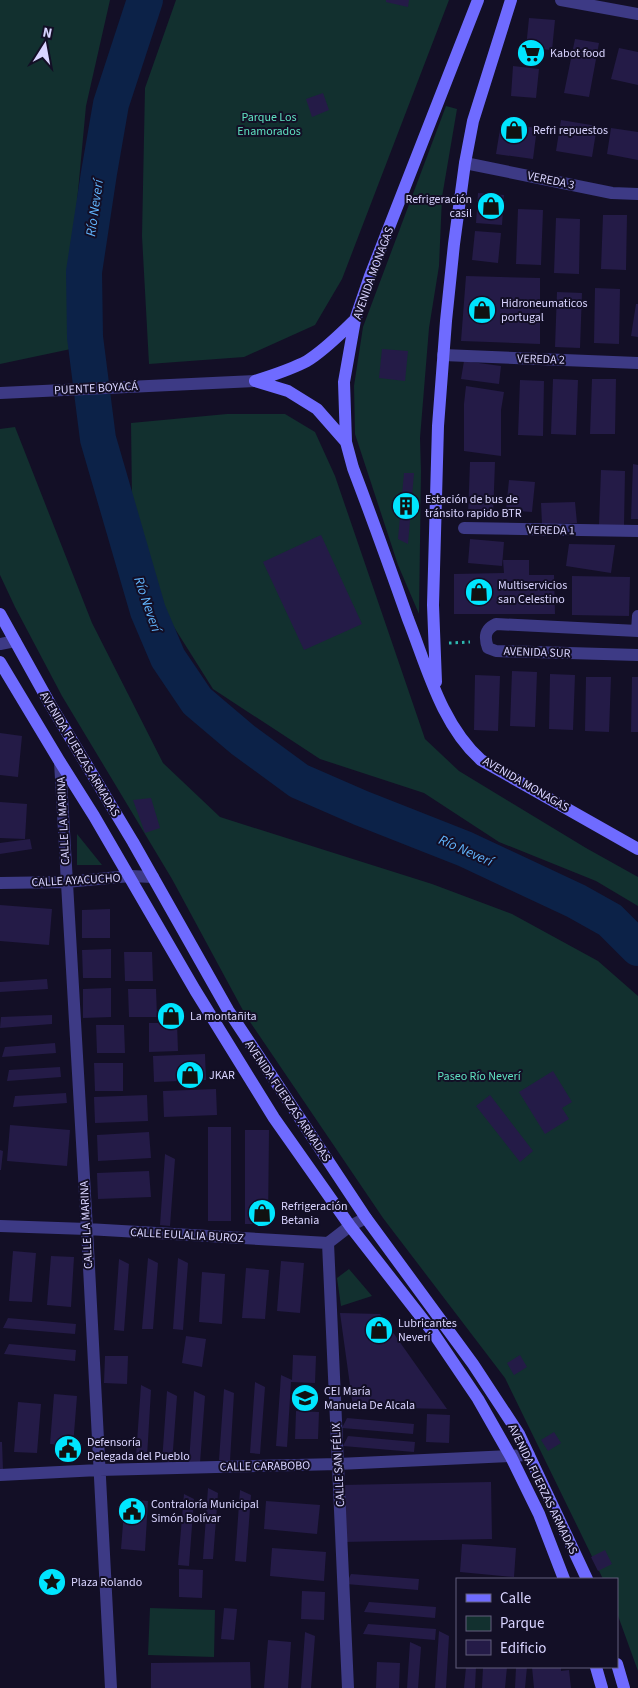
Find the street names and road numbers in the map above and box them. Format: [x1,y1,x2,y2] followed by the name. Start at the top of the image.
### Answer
[526,167,576,194] street label: VEREDA 3
[349,225,398,322] street label: AVENIDA MONAGAS
[517,350,565,369] street label: VEREDA 2
[54,378,139,399] street label: PUENTE BOYACÁ
[527,522,575,539] street label: VEREDA 1
[503,643,571,662] street label: AVENIDA SUR
[35,689,124,820] street label: AVENIDA FUERZAS ARMADAS
[479,753,572,816] street label: AVENIDA MONAGAS
[53,776,74,865] street label: CALLE LA MARINA
[31,870,121,891] street label: CALLE AYACUCHO
[241,1037,335,1165] street label: AVENIDA FUERZAS ARMADAS
[76,1180,97,1269] street label: CALLE LA MARINA
[130,1224,244,1247] street label: CALLE EULALIA BUROZ
[504,1421,582,1557] street label: AVENIDA FUERZAS ARMADAS
[328,1422,349,1507] street label: CALLE SAN FÉLIX
[220,1457,310,1476] street label: CALLE CARABOBO

